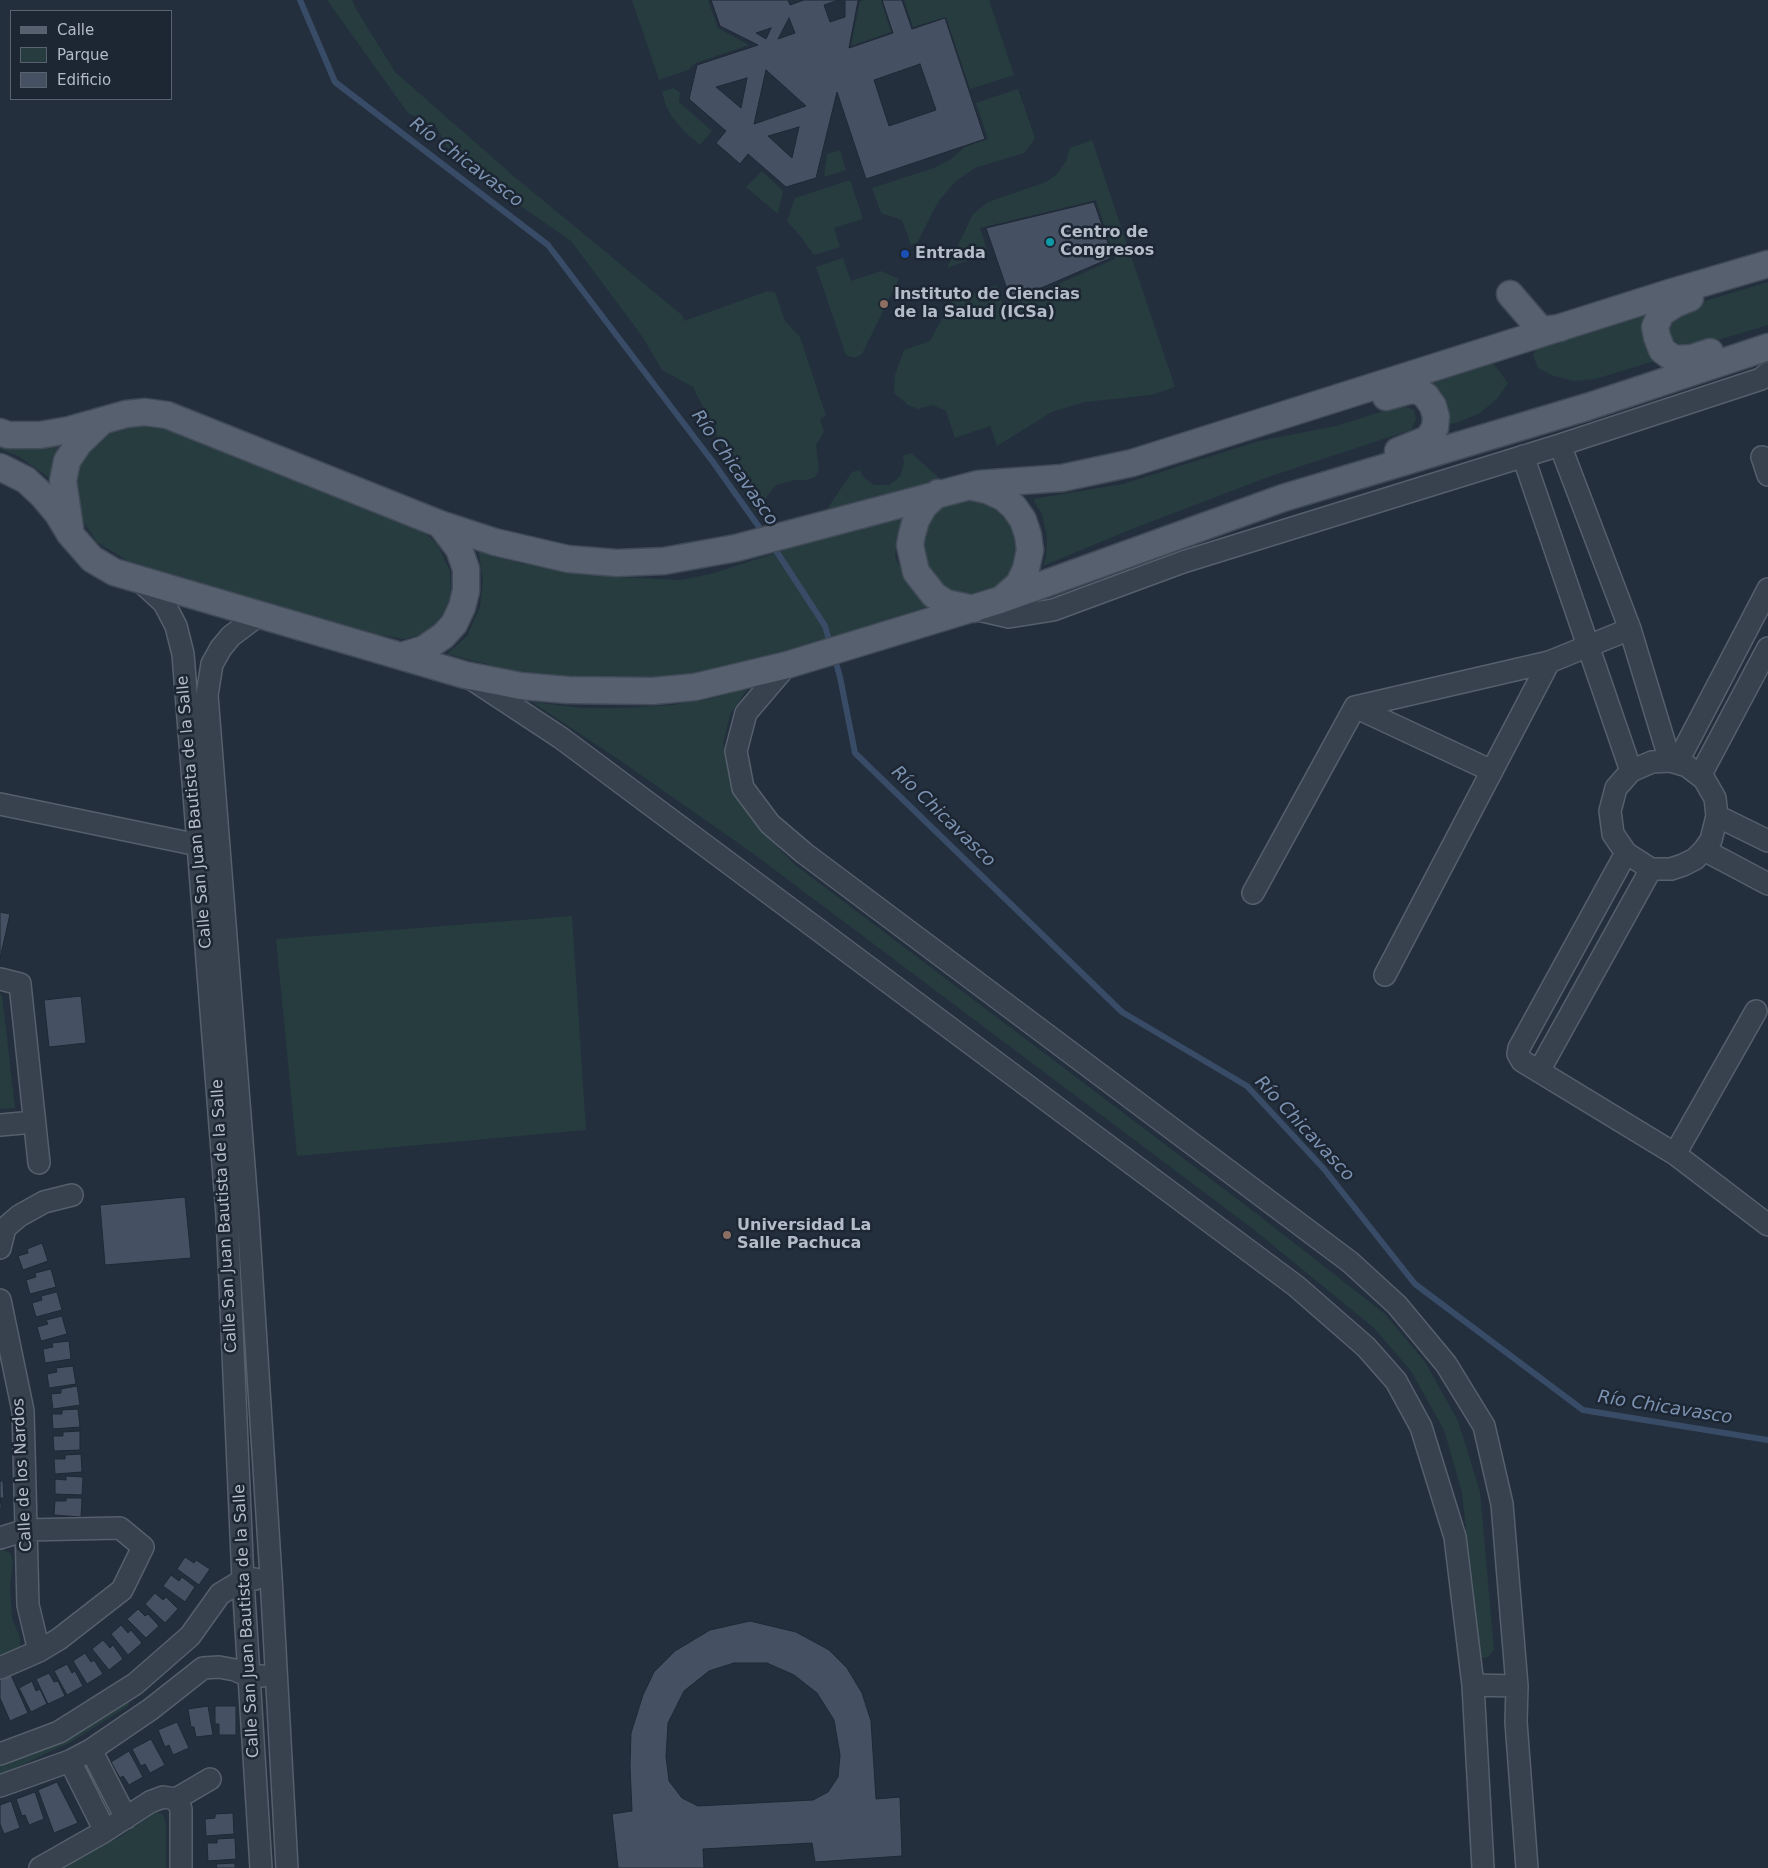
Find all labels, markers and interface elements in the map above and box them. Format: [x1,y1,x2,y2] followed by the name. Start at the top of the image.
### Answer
[10,10,172,100] legend
[57,21,94,39] text: Calle
[57,46,109,64] text: Parque
[57,71,111,89] text: Edificio
[405,113,527,213] water label: Río Chicavasco
[1060,223,1154,261] place label: Centro de Congresos
[1044,236,1056,248] marker: Centro de Congresos
[915,244,986,264] place label: Entrada
[899,248,911,260] marker: Entrada
[894,285,1080,323] place label: Instituto de Ciencias de la Salud (ICSa)
[878,298,890,310] marker: Instituto de Ciencias de la Salud (ICSa)
[686,406,782,530] water label: Río Chicavasco
[173,675,217,949] street label: Calle San Juan Bautista de la Salle
[887,762,999,872] water label: Río Chicavasco
[1250,1072,1358,1186] water label: Río Chicavasco
[208,1079,242,1353] street label: Calle San Juan Bautista de la Salle
[737,1216,871,1254] place label: Universidad La Salle Pachuca
[721,1229,733,1241] marker: Universidad La Salle Pachuca
[1596,1387,1734,1429] water label: Río Chicavasco
[9,1398,37,1552] street label: Calle de los Nardos
[230,1484,264,1758] street label: Calle San Juan Bautista de la Salle

